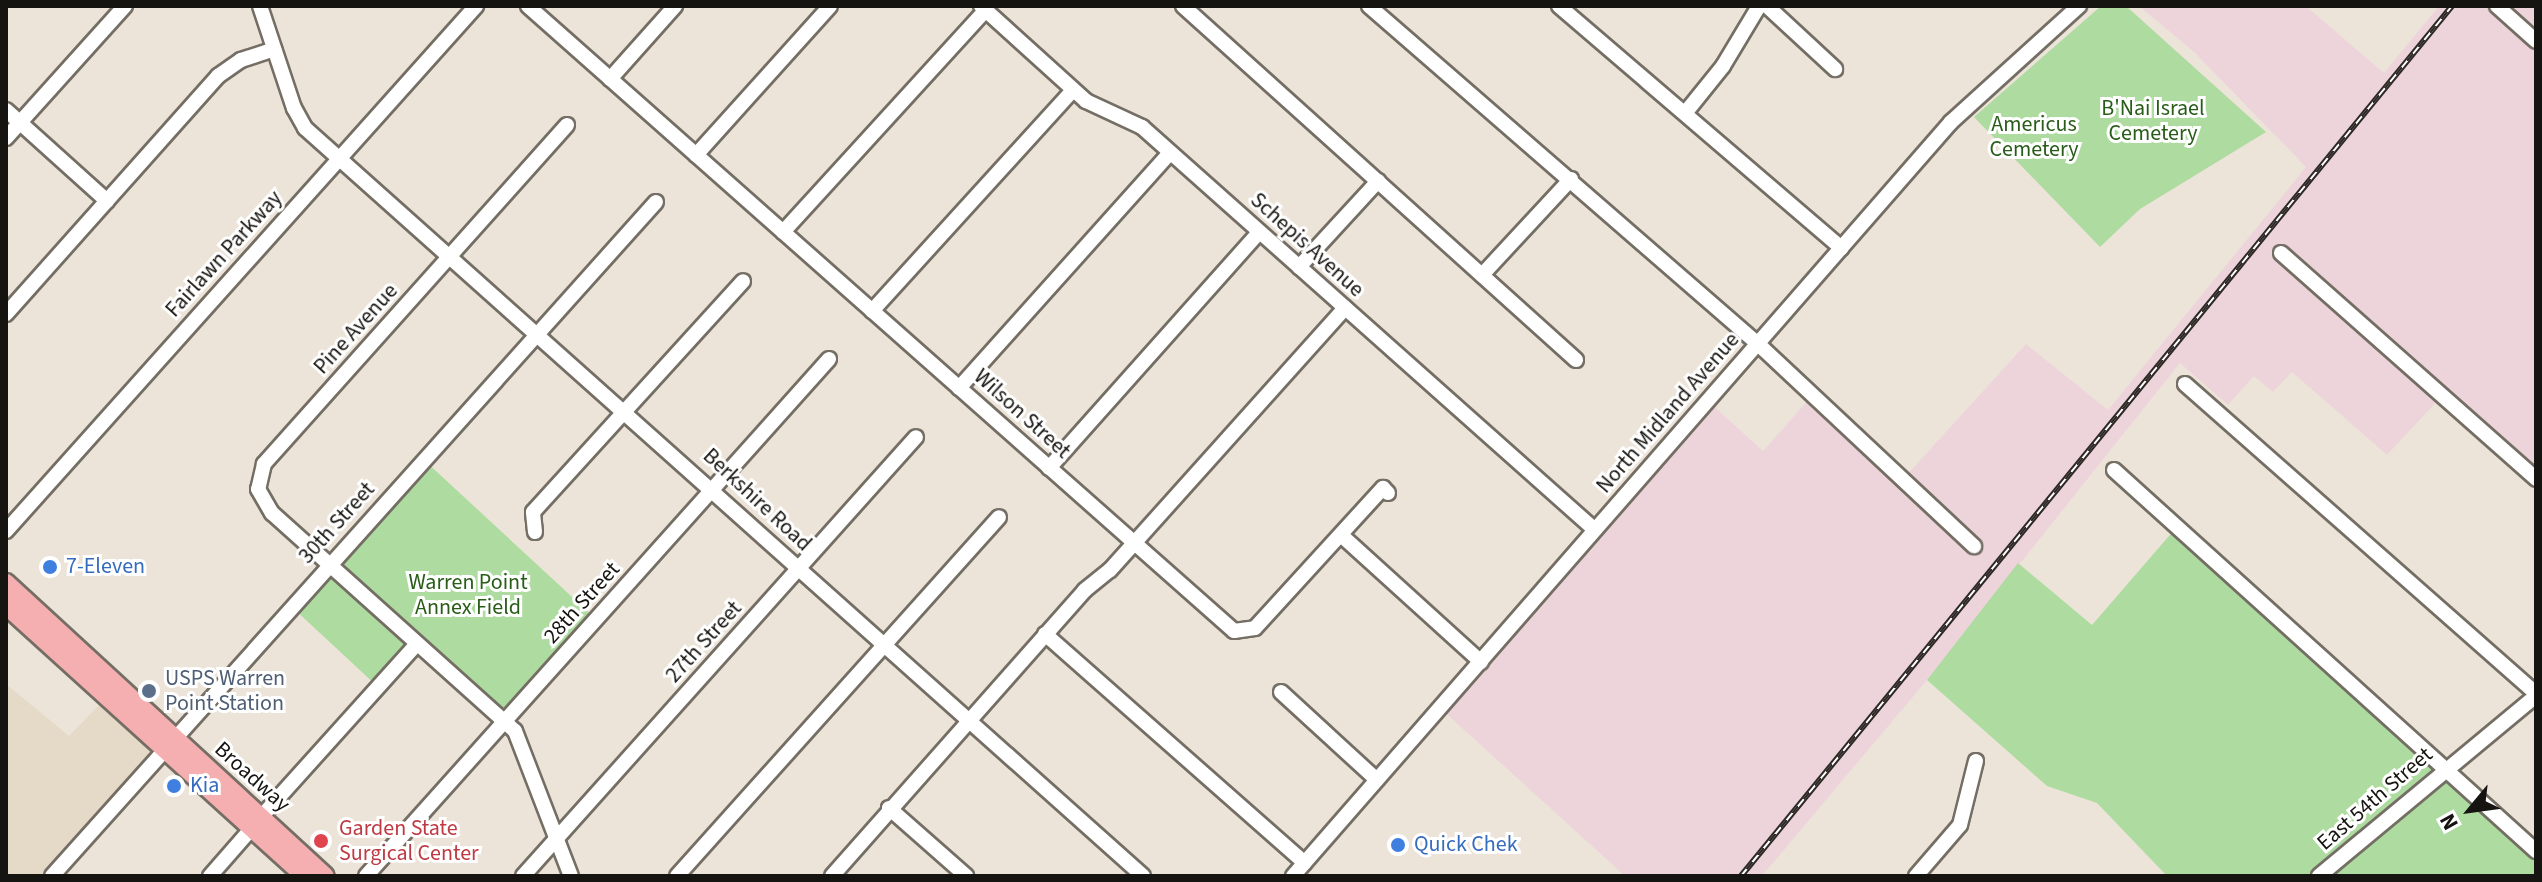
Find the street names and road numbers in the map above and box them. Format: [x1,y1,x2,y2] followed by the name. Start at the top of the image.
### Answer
[160,185,288,323] street label: Fairlawn Parkway
[1245,187,1369,303] street label: Schepis Avenue
[308,278,404,380] street label: Pine Avenue
[1591,327,1745,499] street label: North Midland Avenue
[968,364,1076,464] street label: Wilson Street
[697,443,817,557] street label: Berkshire Road
[293,477,381,569] street label: 30th Street
[538,557,626,649] street label: 28th Street
[660,596,748,688] street label: 27th Street
[209,736,295,818] street label: Broadway
[2312,742,2438,856] street label: East 54th Street

